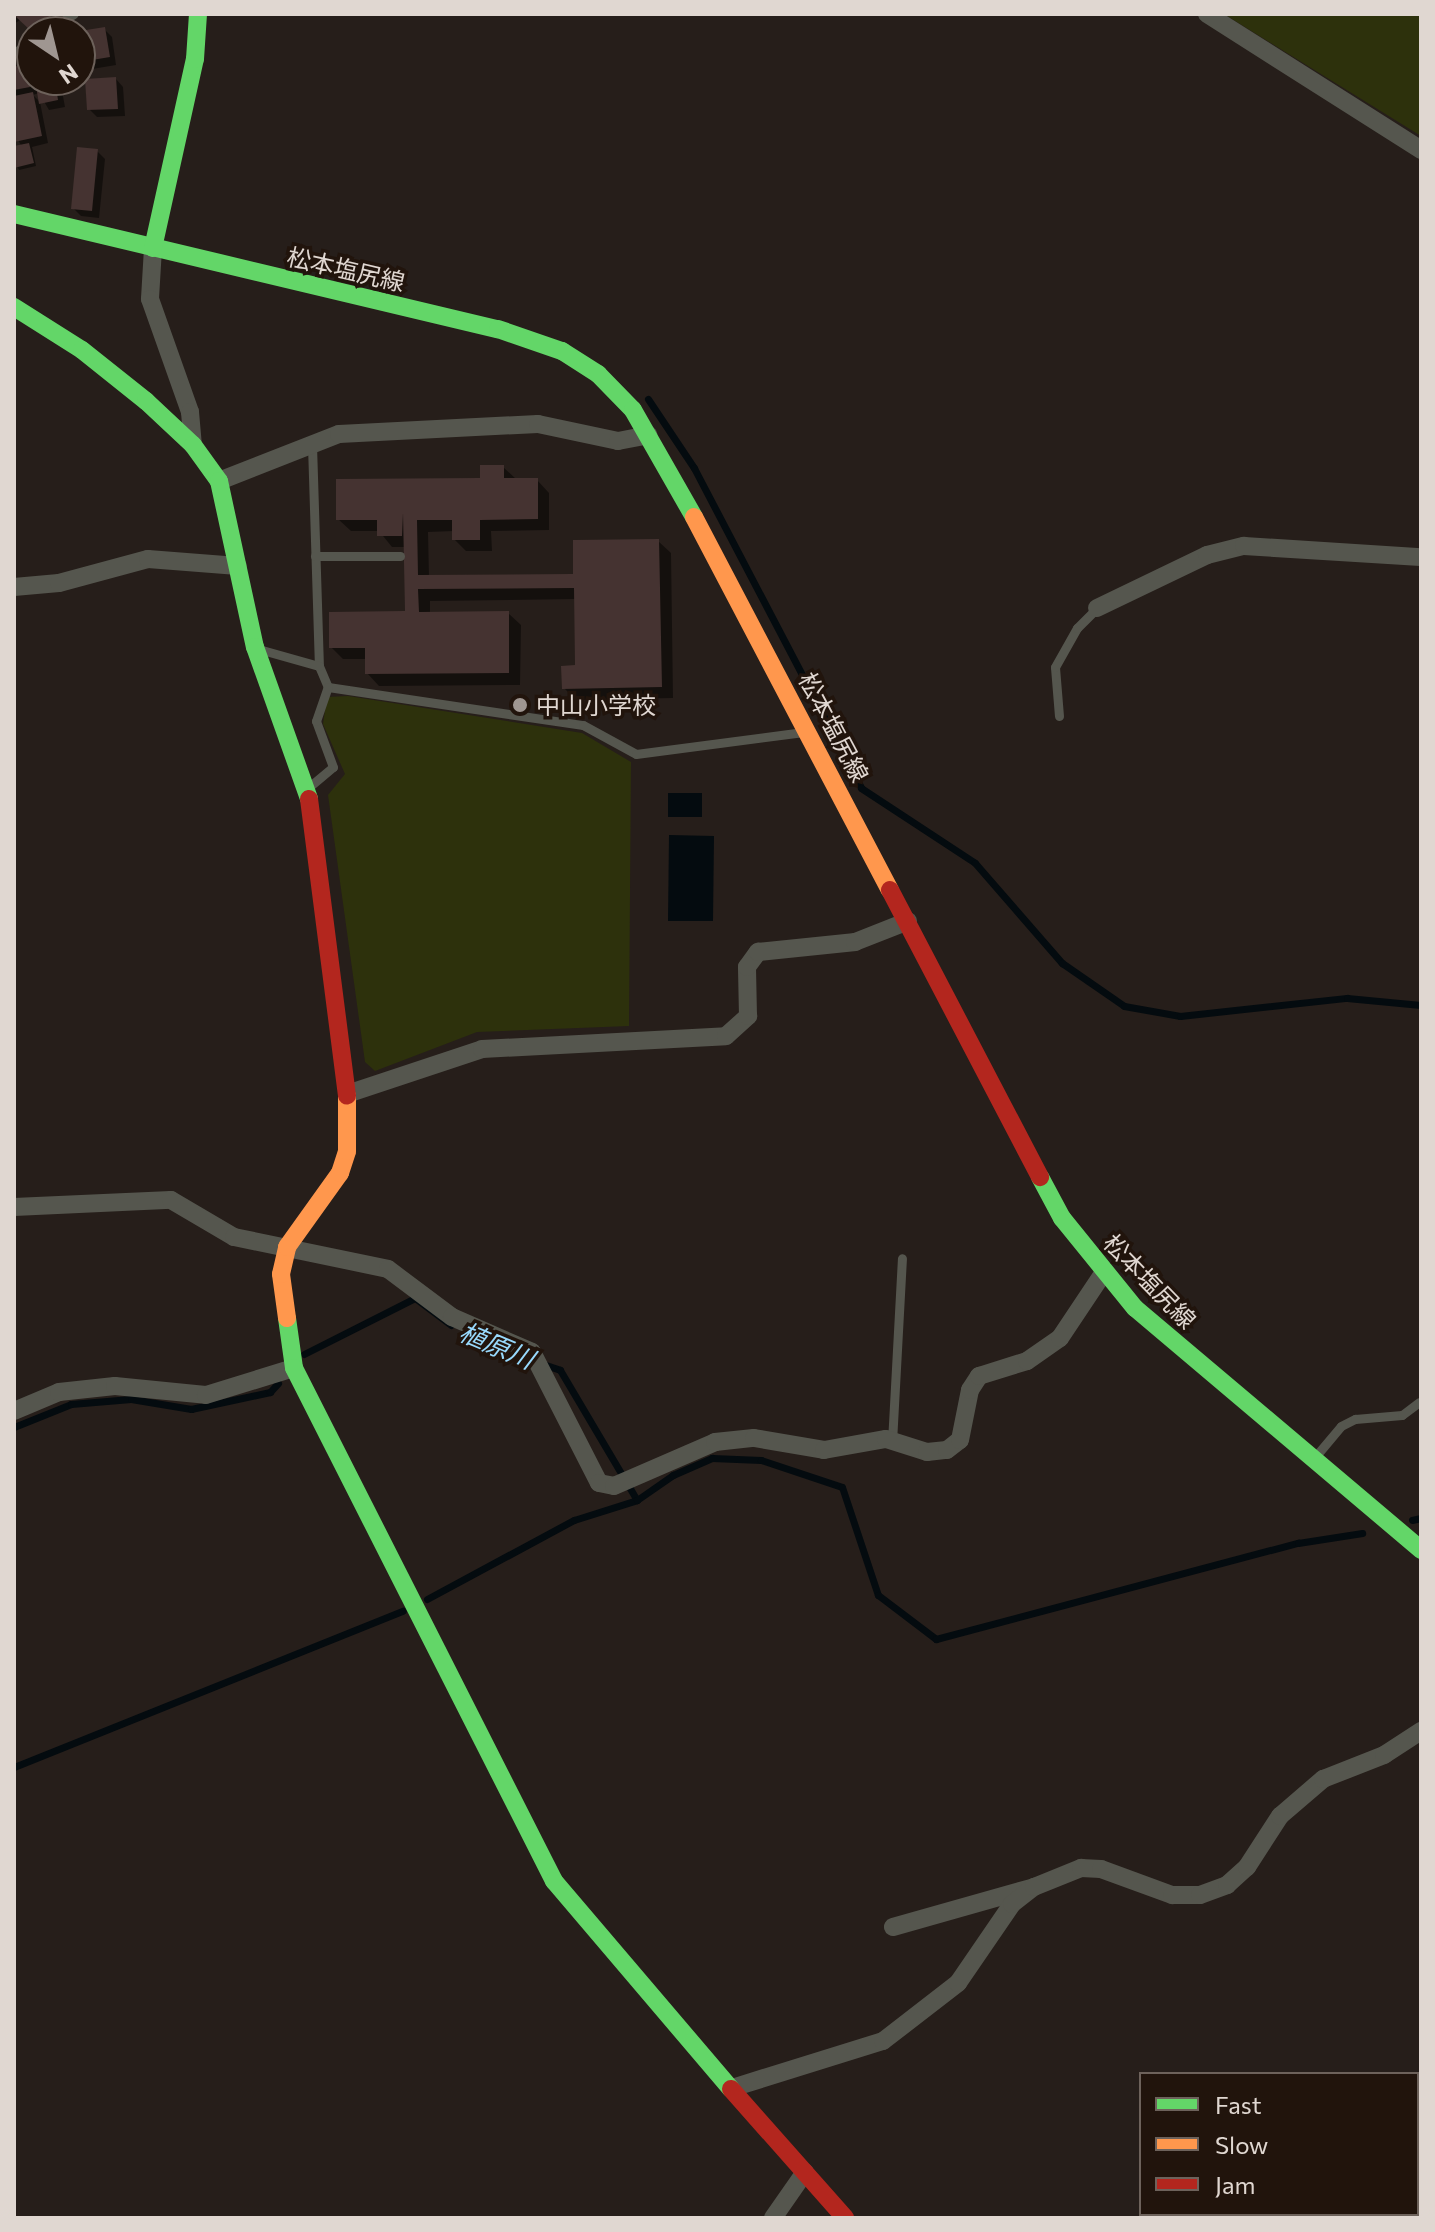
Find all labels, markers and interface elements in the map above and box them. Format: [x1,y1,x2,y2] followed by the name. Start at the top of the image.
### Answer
[16,16,96,96] north arrow
[54,59,83,90] text: N
[284,241,408,297] street label: 松本塩尻線
[793,667,875,787] street label: 松本塩尻線
[536,691,656,719] place label: 中山小学校
[511,696,529,714] marker: 中山小学校
[1098,1228,1202,1334] street label: 松本塩尻線
[455,1315,539,1375] water label: 植原川
[1139,2072,1419,2216] legend
[1215,2090,1262,2119] text: Fast
[1215,2130,1268,2159] text: Slow
[1215,2170,1255,2199] text: Jam

